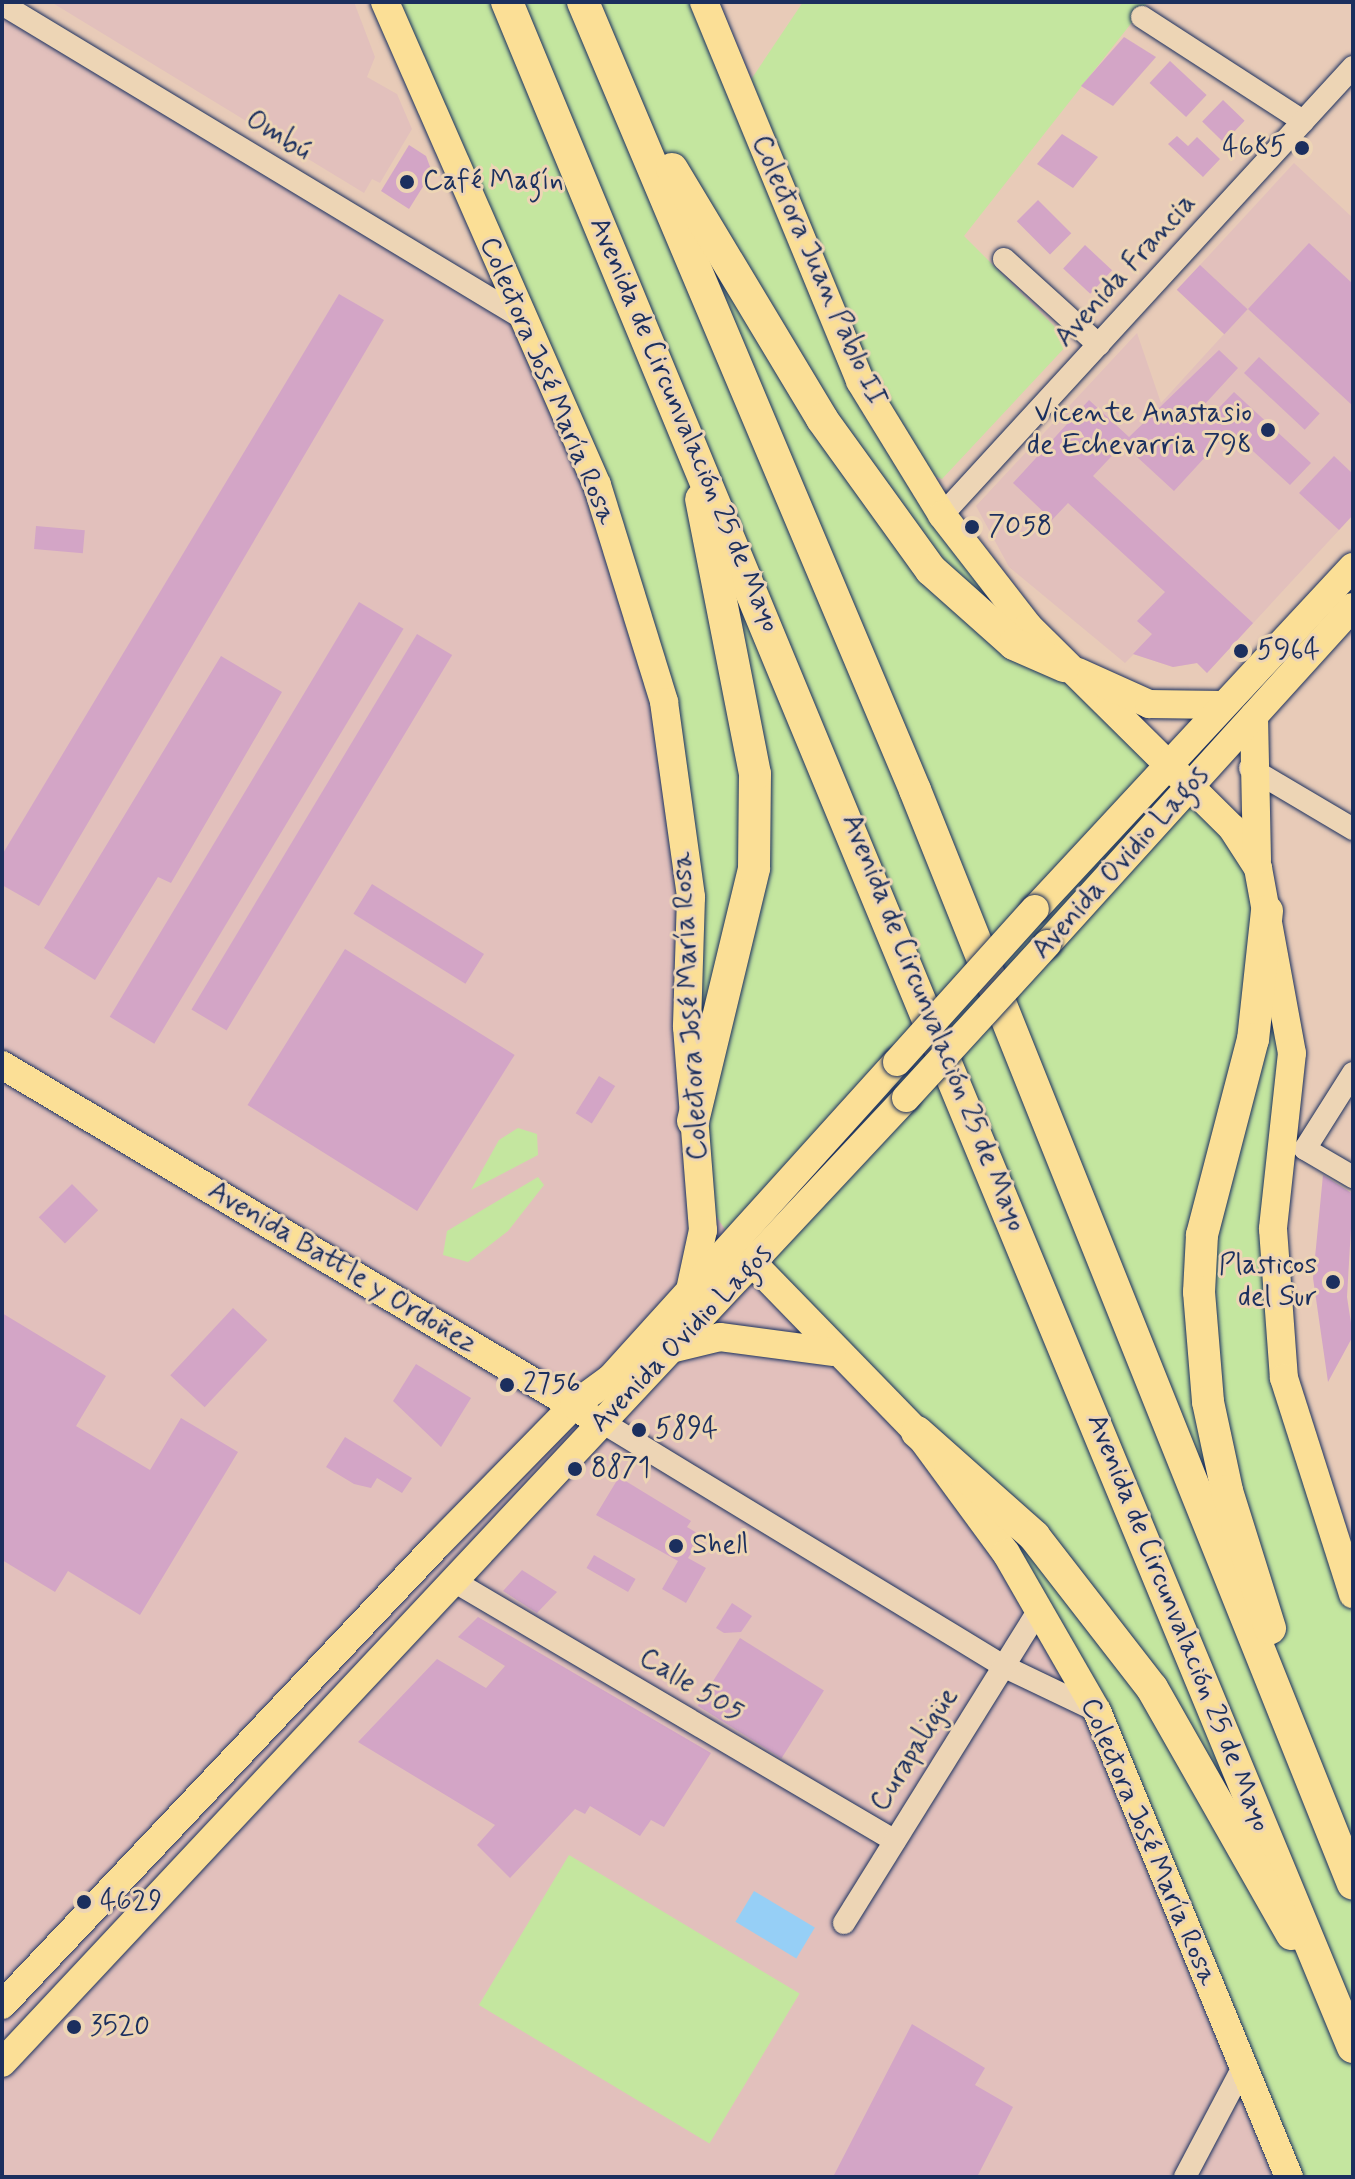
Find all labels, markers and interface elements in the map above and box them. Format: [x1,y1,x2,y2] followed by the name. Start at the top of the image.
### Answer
[239,103,317,169] street label: Ombú
[1222,131,1286,165] place label: 4685
[745,134,891,408] street label: Colectora Juan Pablo II
[1293,139,1311,157] marker: 4685
[423,165,564,199] place label: Café Magín
[398,173,416,191] marker: Café Magín
[1047,186,1205,356] street label: Avenida Francia
[581,213,787,637] street label: Avenida de Circunvalación 25 de Mayo
[471,231,623,531] street label: Colectora José María Rosa
[1031,397,1252,463] place label: Vicente Anastasio de Echevarria 798
[1259,421,1277,439] marker: Vicente Anastasio de Echevarria 798
[988,510,1052,544] place label: 7058
[963,518,981,536] marker: 7058
[1257,634,1320,668] place label: 5964
[1232,642,1250,660] marker: 5964
[1026,760,1216,966] street label: Avenida Ovidio Lagos
[834,810,1032,1236] street label: Avenida de Circunvalación 25 de Mayo
[666,850,716,1162] street label: Colectora José María Rosa
[201,1174,483,1362] street label: Avenida Battle y Ordoñez
[584,1239,780,1439] street label: Avenida Ovidio Lagos
[1219,1249,1317,1315] place label: Plasticos del Sur
[1324,1273,1342,1291] marker: Plasticos del Sur
[523,1368,581,1402] place label: 2756
[498,1376,516,1394] marker: 2756
[1079,1410,1277,1836] street label: Avenida de Circunvalación 25 de Mayo
[655,1413,718,1447] place label: 5894
[630,1421,648,1439] marker: 5894
[591,1452,650,1486] place label: 8871
[566,1460,584,1478] marker: 8871
[692,1529,748,1563] place label: Shell
[667,1537,685,1555] marker: Shell
[633,1642,749,1730] street label: Calle 505
[864,1682,966,1818] street label: Curapaligüe
[1072,1692,1224,1992] street label: Colectora José María Rosa
[100,1885,162,1919] place label: 4629
[75,1893,93,1911] marker: 4629
[90,2010,150,2044] place label: 3520
[65,2018,83,2036] marker: 3520

